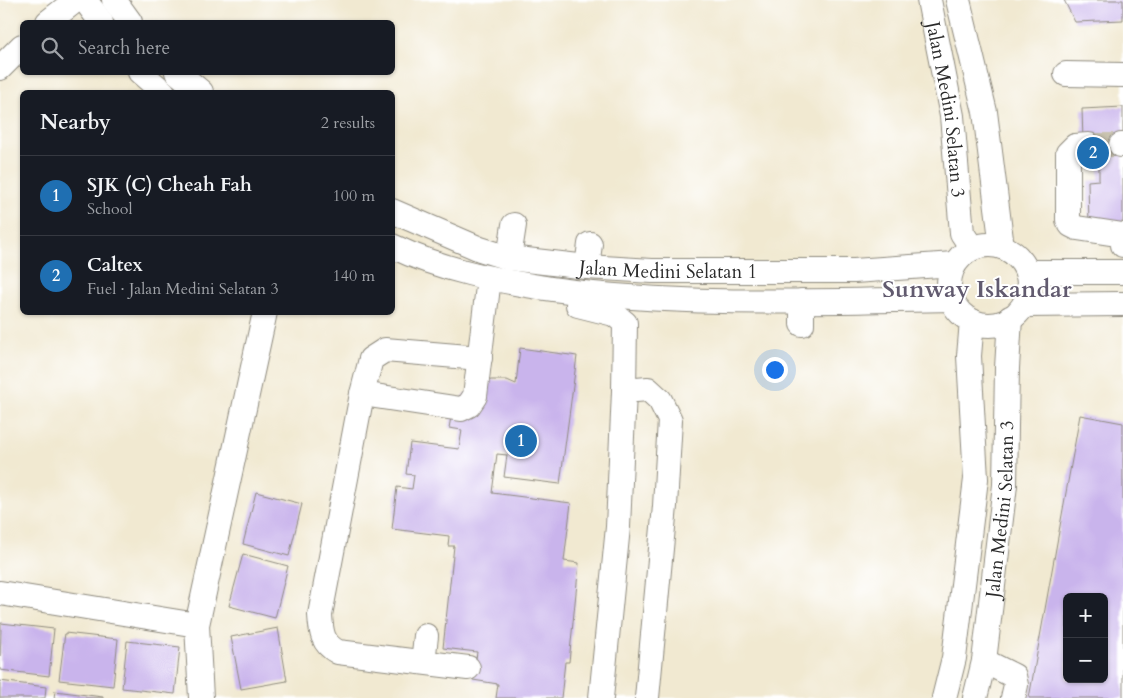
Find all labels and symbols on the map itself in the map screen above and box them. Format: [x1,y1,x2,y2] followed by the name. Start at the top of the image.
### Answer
[919,16,971,199] street label: Jalan Medini Selatan 3
[1077,134,1109,172] pin: 2
[575,254,757,285] street label: Jalan Medini Selatan 1
[882,273,1072,306] district label: Sunway Iskandar
[762,357,788,383] your location
[979,420,1020,602] street label: Jalan Medini Selatan 3
[505,422,537,460] pin: 1

